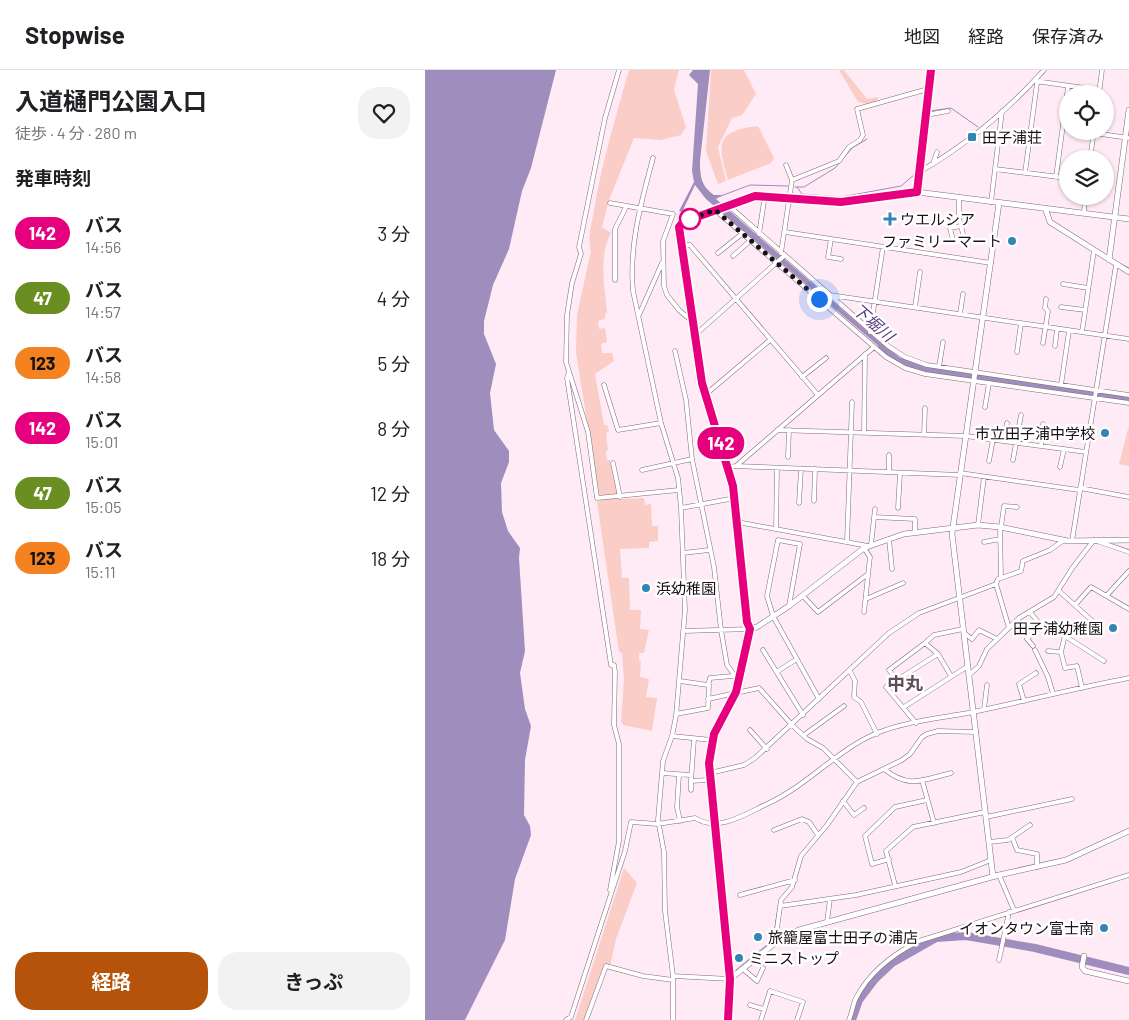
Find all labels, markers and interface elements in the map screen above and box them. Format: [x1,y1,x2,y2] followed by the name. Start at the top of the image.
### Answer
[25,20,125,49] text: Stopwise
[904,25,940,47] text: 地図
[968,25,1004,47] text: 経路
[1032,25,1104,47] text: 保存済み
[1059,85,1114,205] map controls
[1059,85,1114,140] button: locate
[15,86,207,115] text: 入道樋門公園入口
[358,87,410,139] button: heart
[15,123,137,142] text: 徒歩 · 4 分 · 280 m
[982,128,1042,146] place label: 田子浦荘
[966,131,978,143] marker: 田子浦荘
[1059,150,1114,205] button: layers
[15,166,91,189] text: 発車時刻
[679,208,701,230] unlabelled marker
[900,210,975,228] place label: ウエルシア
[85,213,123,236] text: バス
[884,213,896,225] marker: ウエルシア
[29,222,56,244] text: 142
[377,222,410,245] text: 3 分
[882,232,1002,250] place label: ファミリーマート
[1006,235,1018,247] marker: ファミリーマート
[85,237,121,256] text: 14:56
[85,278,123,301] text: バス
[33,287,52,309] text: 47
[377,287,410,310] text: 4 分
[807,287,832,312] your location
[850,299,900,346] water label: 下堀川
[85,302,121,321] text: 14:57
[85,343,123,366] text: バス
[30,352,55,374] text: 123
[377,352,410,375] text: 5 分
[85,367,121,386] text: 14:58
[85,408,123,431] text: バス
[29,417,56,439] text: 142
[377,417,410,440] text: 8 分
[975,424,1095,442] place label: 市立田子浦中学校
[692,427,750,459] line badge: 142
[1099,427,1111,439] marker: 市立田子浦中学校
[85,432,118,451] text: 15:01
[707,432,735,454] text: 142
[85,473,123,496] text: バス
[33,482,52,504] text: 47
[370,482,410,505] text: 12 分
[85,497,122,516] text: 15:05
[85,538,123,561] text: バス
[30,547,55,569] text: 123
[371,547,410,570] text: 18 分
[85,562,116,581] text: 15:11
[656,579,716,597] place label: 浜幼稚園
[640,582,652,594] marker: 浜幼稚園
[1013,619,1103,637] place label: 田子浦幼稚園
[1107,622,1119,634] marker: 田子浦幼稚園
[887,672,923,694] district label: 中丸
[959,919,1094,937] place label: イオンタウン富士南
[1098,922,1110,934] marker: イオンタウン富士南
[768,928,918,946] place label: 旅籠屋富士田子の浦店
[752,931,764,943] marker: 旅籠屋富士田子の浦店
[749,949,839,967] place label: ミニストップ
[15,952,208,1010] button: 経路
[218,952,410,1010] button: きっぷ
[733,952,745,964] marker: ミニストップ

